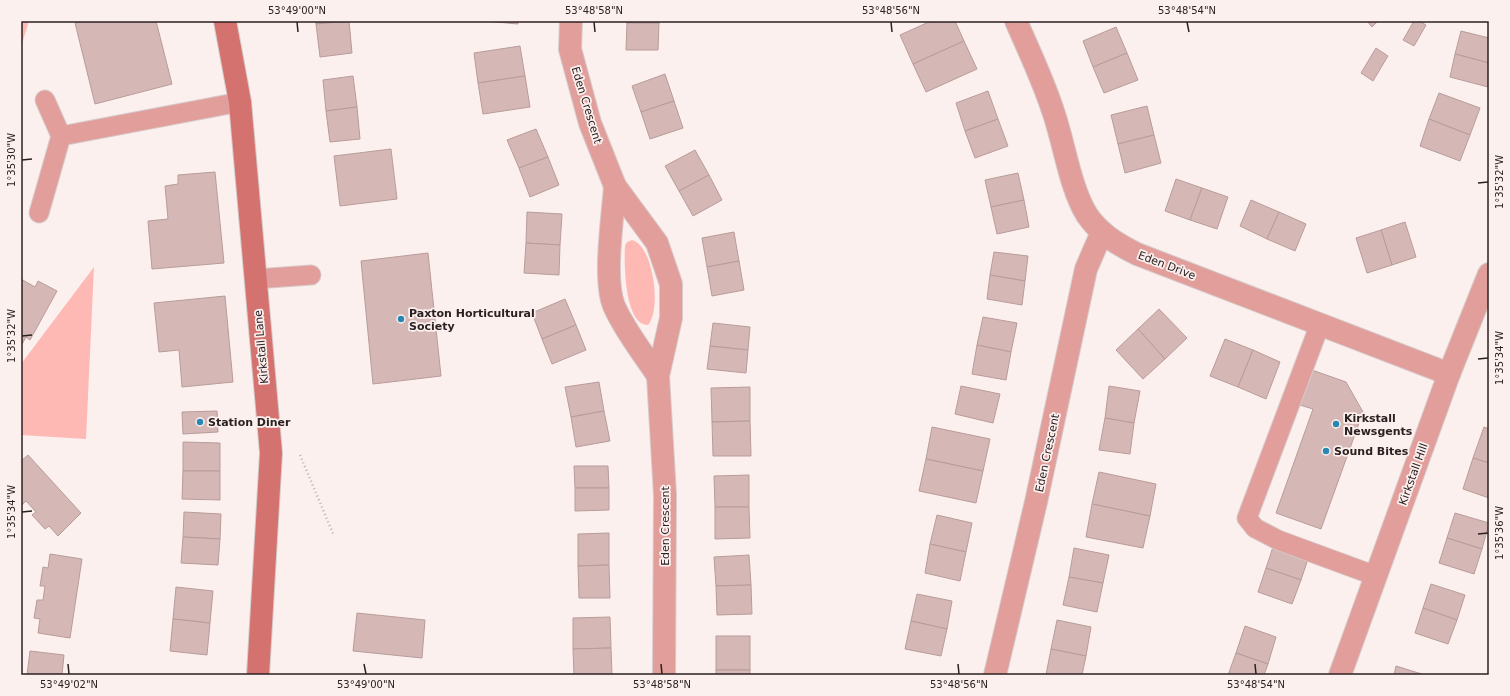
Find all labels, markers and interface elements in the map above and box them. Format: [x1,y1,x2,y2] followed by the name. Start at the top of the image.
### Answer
[268,5,326,16] text: 53°49'00"N
[565,5,623,16] text: 53°48'58"N
[862,5,920,16] text: 53°48'56"N
[1158,5,1216,16] text: 53°48'54"N
[569,65,605,146] street label: Eden Crescent
[6,133,17,187] text: 1°35'30"W
[1494,155,1505,209] text: 1°35'32"W
[1136,249,1198,282] street label: Eden Drive
[409,307,535,333] place label: Paxton Horticultural Society
[6,309,17,363] text: 1°35'32"W
[252,309,271,384] street label: Kirkstall Lane
[396,314,406,324] marker: Paxton Horticultural Society
[1494,331,1505,385] text: 1°35'34"W
[1033,412,1062,493] street label: Eden Crescent
[1344,412,1413,438] place label: Kirkstall Newsgents
[208,416,291,429] place label: Station Diner
[195,417,205,427] marker: Station Diner
[1331,419,1341,429] marker: Kirkstall Newsgents
[1396,441,1431,507] street label: Kirkstall Hill
[1334,445,1409,458] place label: Sound Bites
[1321,446,1331,456] marker: Sound Bites
[6,485,17,539] text: 1°35'34"W
[659,485,672,566] street label: Eden Crescent
[1494,506,1505,560] text: 1°35'36"W
[40,679,98,690] text: 53°49'02"N
[337,679,395,690] text: 53°49'00"N
[633,679,691,690] text: 53°48'58"N
[930,679,988,690] text: 53°48'56"N
[1227,679,1285,690] text: 53°48'54"N

